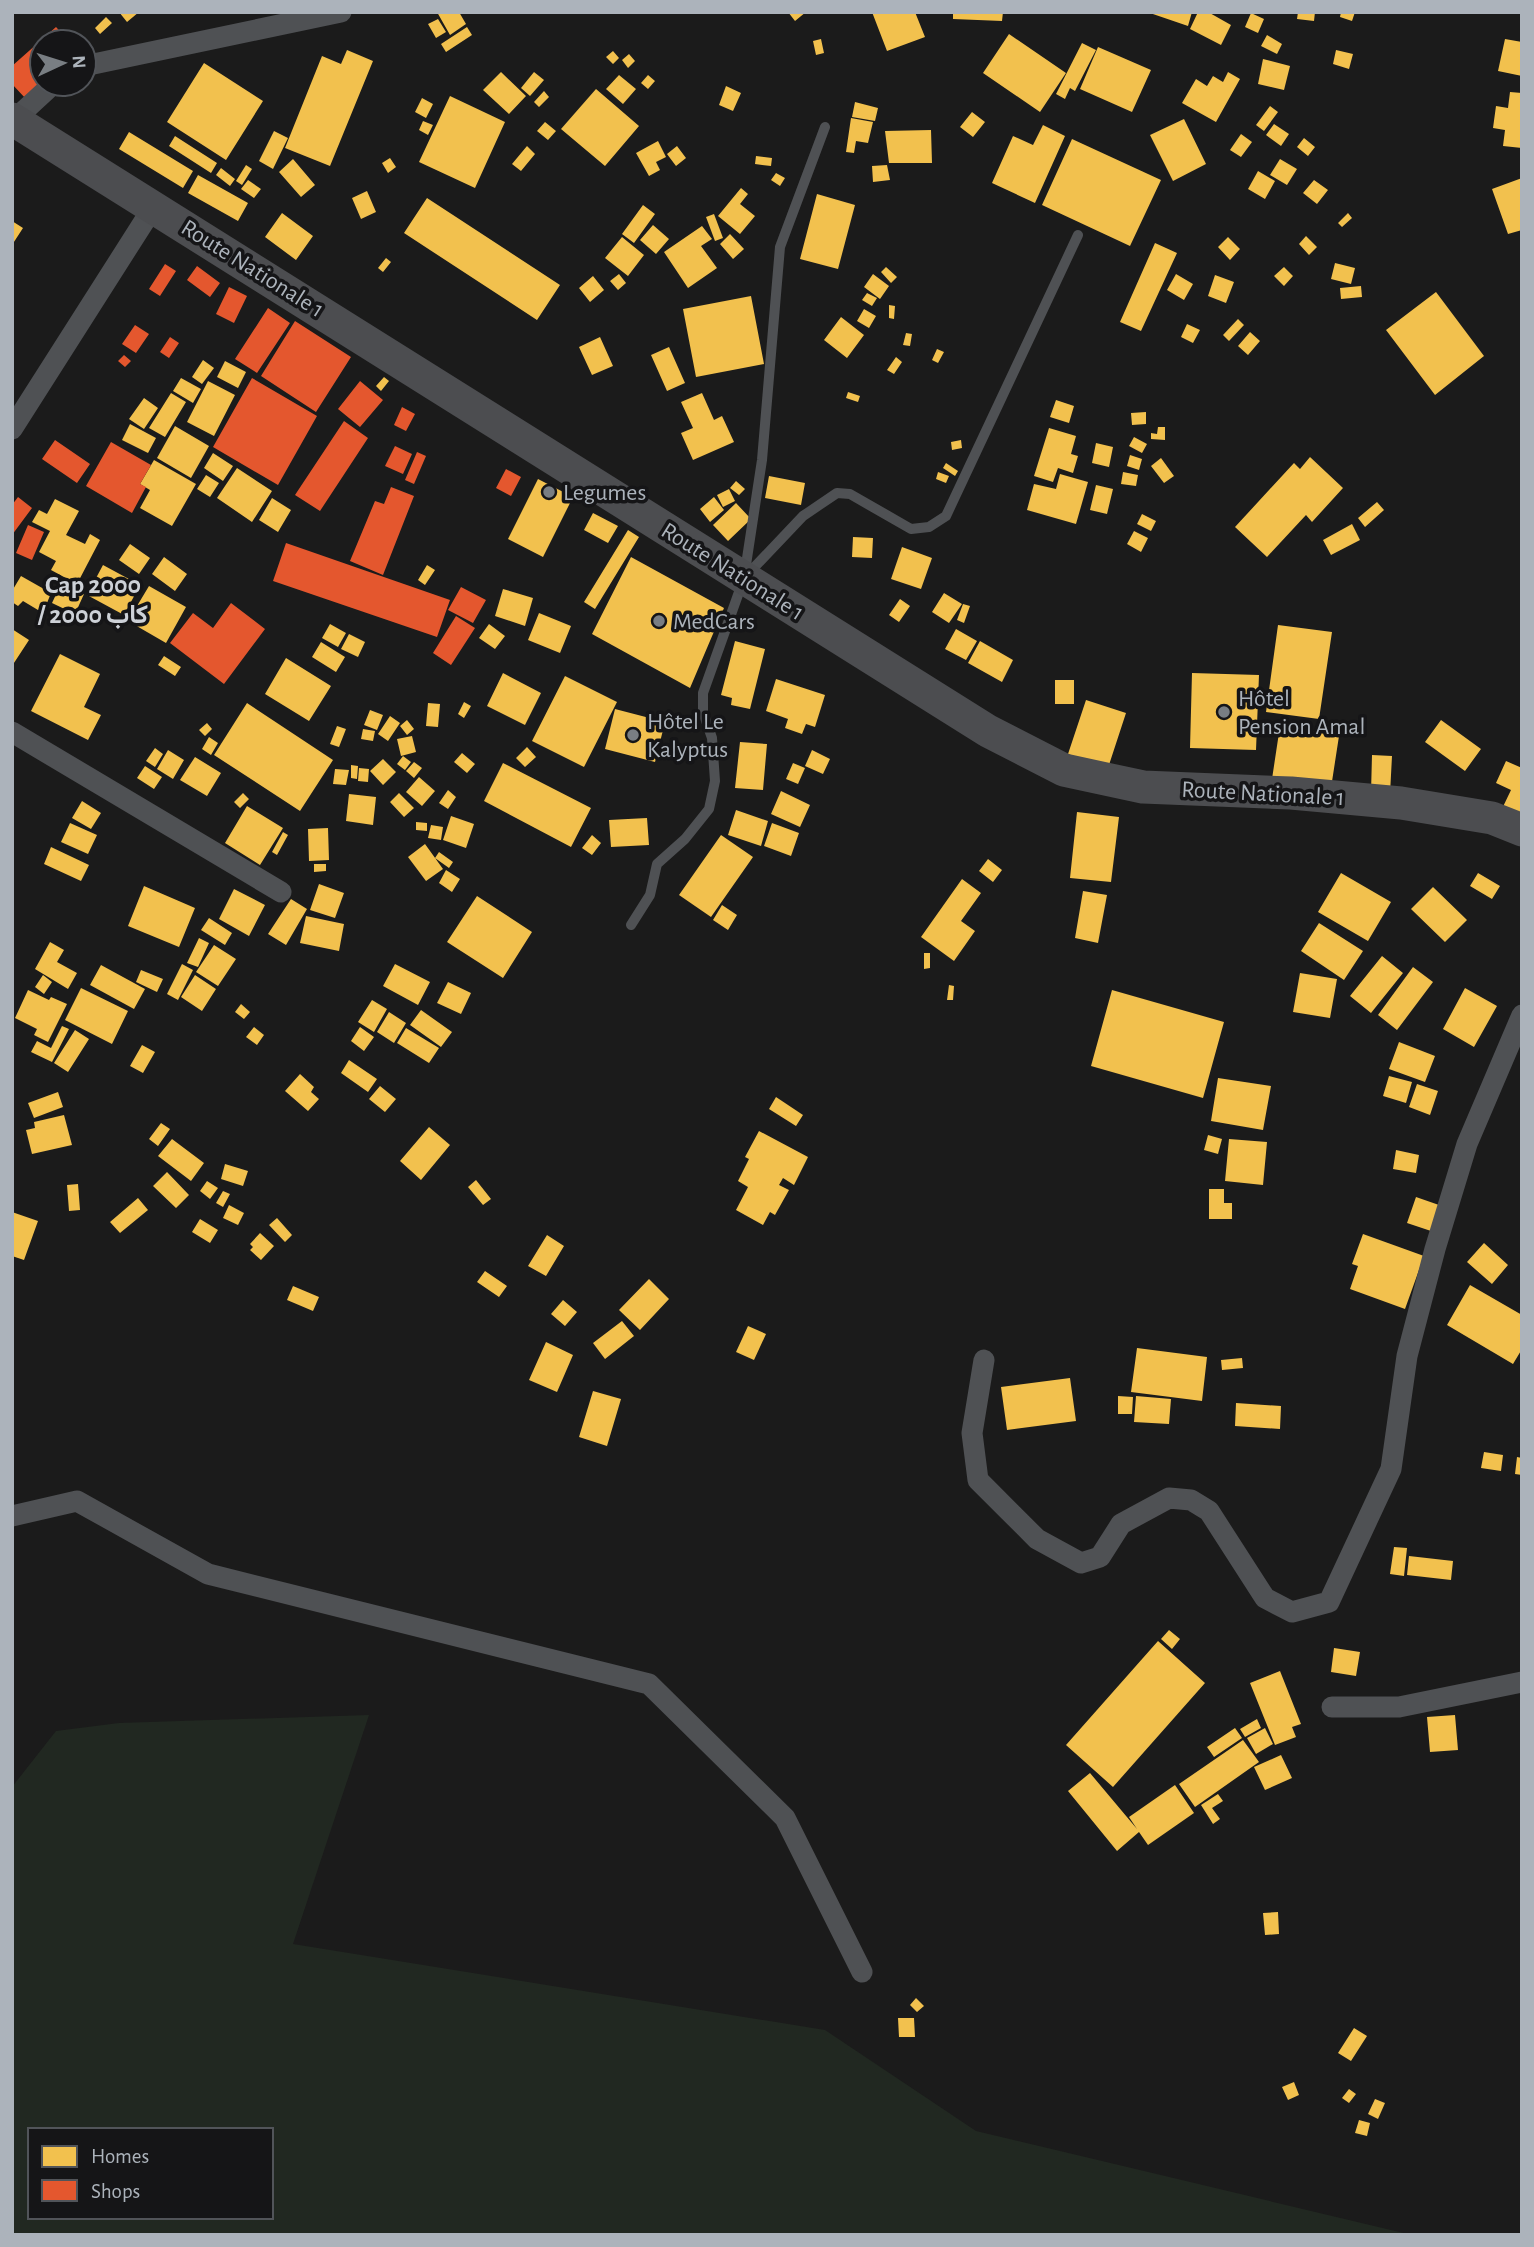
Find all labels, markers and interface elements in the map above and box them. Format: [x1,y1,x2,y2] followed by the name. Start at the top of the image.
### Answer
[28,28,98,98] north arrow
[69,55,88,69] text: N
[177,215,328,322] street label: Route Nationale 1
[563,481,646,505] place label: Legumes
[541,484,557,500] marker: Legumes
[657,518,808,625] street label: Route Nationale 1
[37,572,148,629] district label: Cap 2000 / كاب 2000
[673,610,755,634] place label: MedCars
[651,613,667,629] marker: MedCars
[1238,687,1365,739] place label: Hôtel Pension Amal
[1216,704,1232,720] marker: Hôtel Pension Amal
[647,710,728,762] place label: Hôtel Le Kalyptus
[625,727,641,743] marker: Hôtel Le Kalyptus
[1181,778,1345,810] street label: Route Nationale 1
[28,2128,273,2219] legend
[91,2146,149,2167] text: Homes
[91,2181,140,2202] text: Shops

